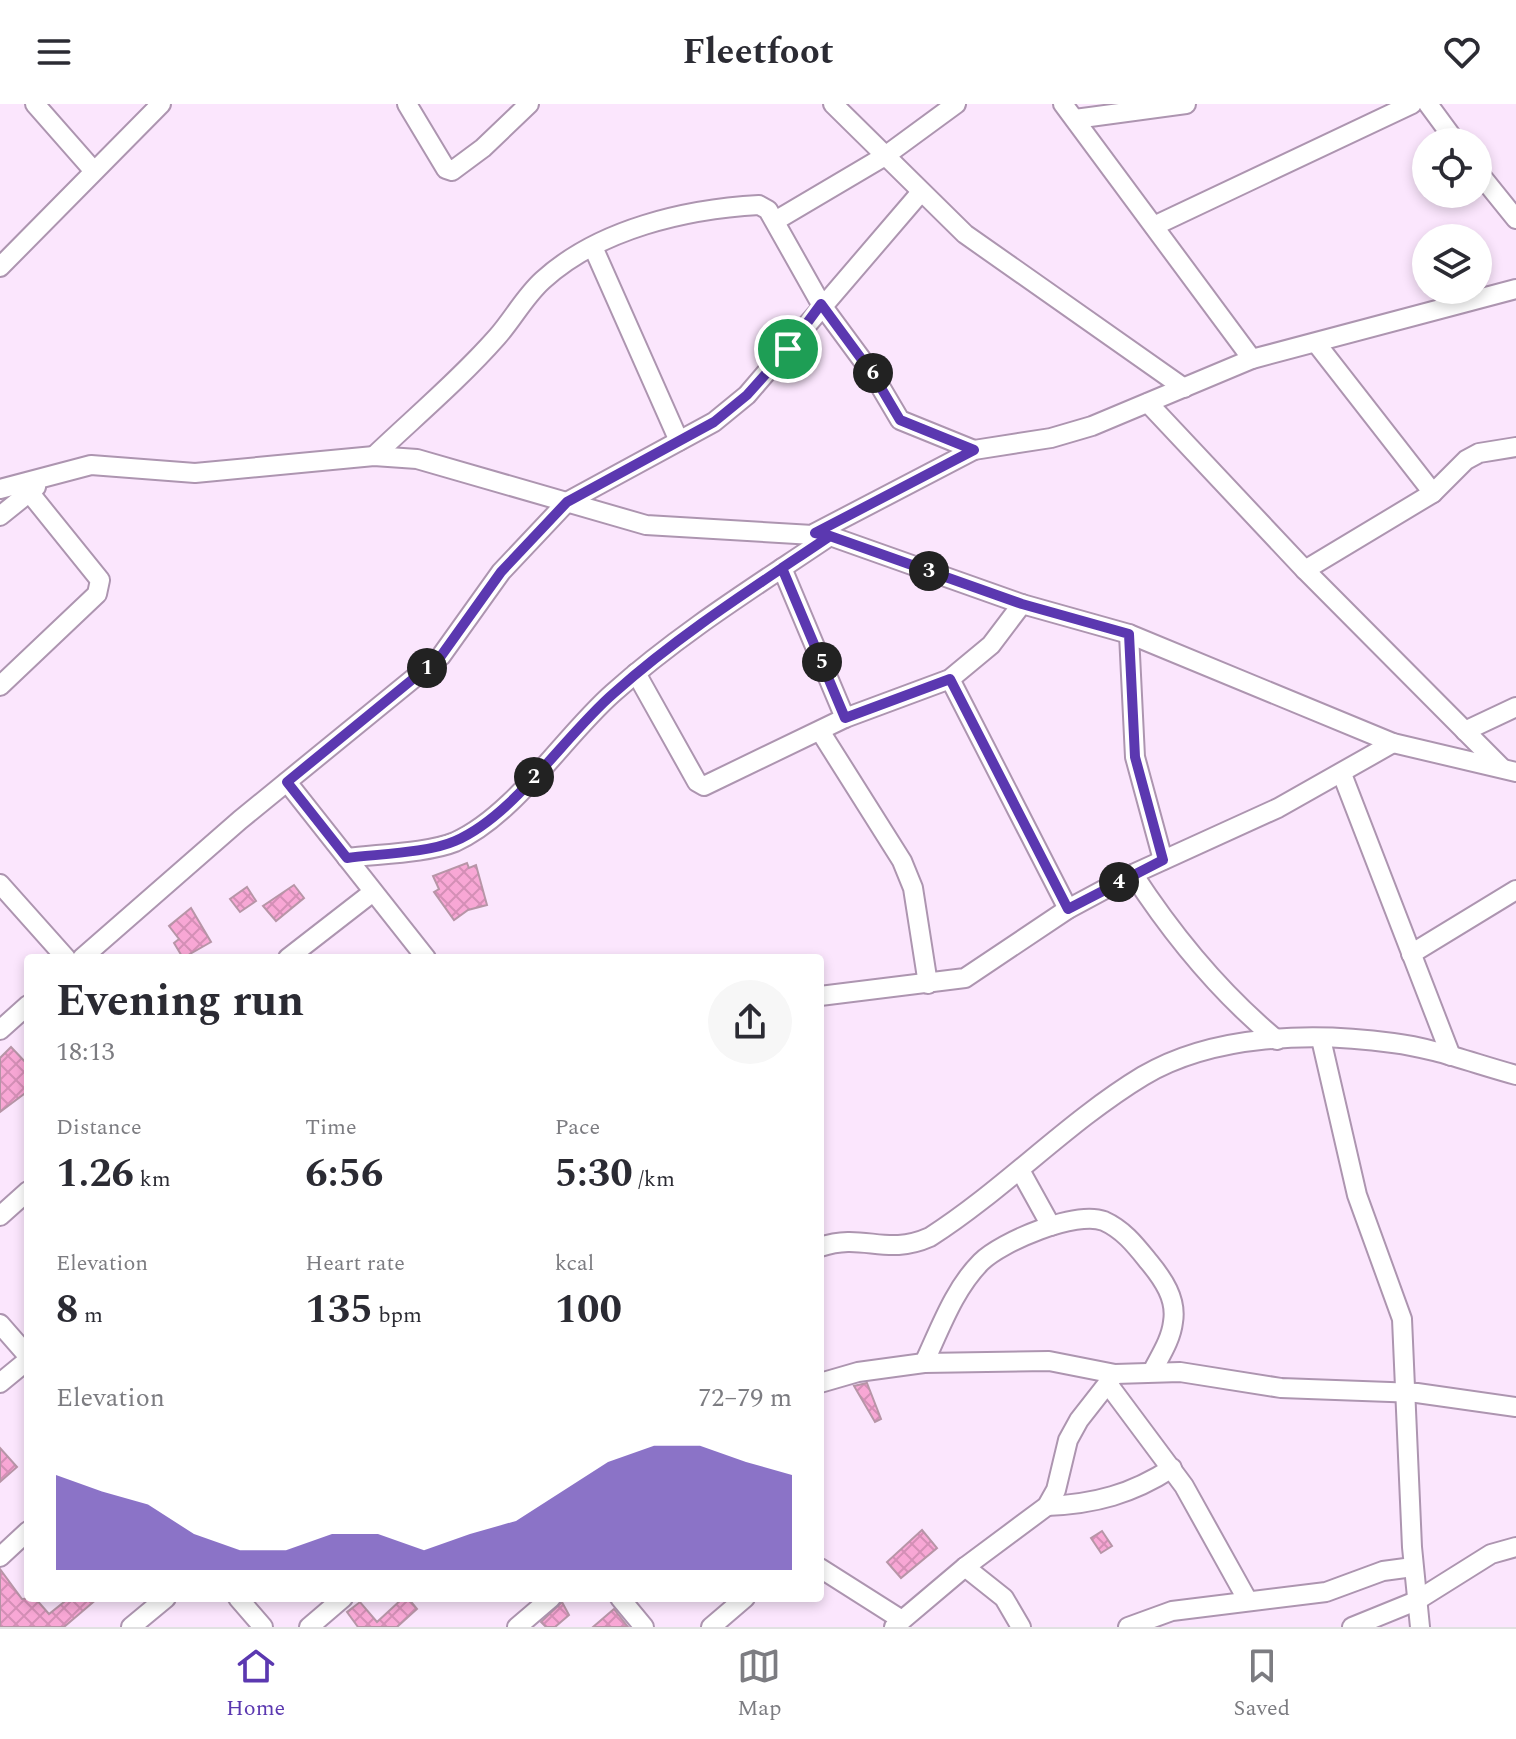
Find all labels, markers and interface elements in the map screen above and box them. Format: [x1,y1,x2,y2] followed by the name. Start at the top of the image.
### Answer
[682,25,834,80] text: Fleetfoot
[32,30,76,74] icon: menu
[1440,30,1484,74] icon: heart
[1412,128,1492,304] map controls
[1412,128,1492,208] button: locate
[1412,224,1492,304] button: layers
[754,315,822,383] pin
[766,327,810,371] icon: arrive
[853,353,893,393] pin: 6
[867,356,879,389] text: 6
[909,551,949,591] pin: 3
[923,554,935,587] text: 3
[802,642,842,682] pin: 5
[816,645,828,678] text: 5
[407,648,447,688] pin: 1
[421,651,433,684] text: 1
[514,757,554,797] pin: 2
[528,760,540,793] text: 2
[1099,862,1139,902] pin: 4
[1113,865,1125,898] text: 4
[56,968,304,1035] text: Evening run
[708,980,792,1064] button: share
[56,1032,115,1072] text: 18:13
[56,1111,142,1144] text: Distance
[305,1111,357,1144] text: Time
[555,1111,600,1144] text: Pace
[56,1144,134,1205] text: 1.26
[305,1144,383,1205] text: 6:56
[555,1144,633,1205] text: 5:30
[134,1163,171,1196] text: km
[633,1163,675,1196] text: /km
[56,1247,148,1280] text: Elevation
[305,1247,405,1280] text: Heart rate
[555,1247,594,1280] text: kcal
[56,1280,78,1341] text: 8
[305,1280,373,1341] text: 135
[555,1280,622,1341] text: 100
[78,1299,103,1332] text: m
[373,1299,422,1332] text: bpm
[56,1378,165,1418] text: Elevation
[698,1378,792,1418] text: 72–79 m
[226,1644,285,1725] tab: Home
[737,1644,782,1725] tab: Map
[1234,1644,1290,1725] tab: Saved

